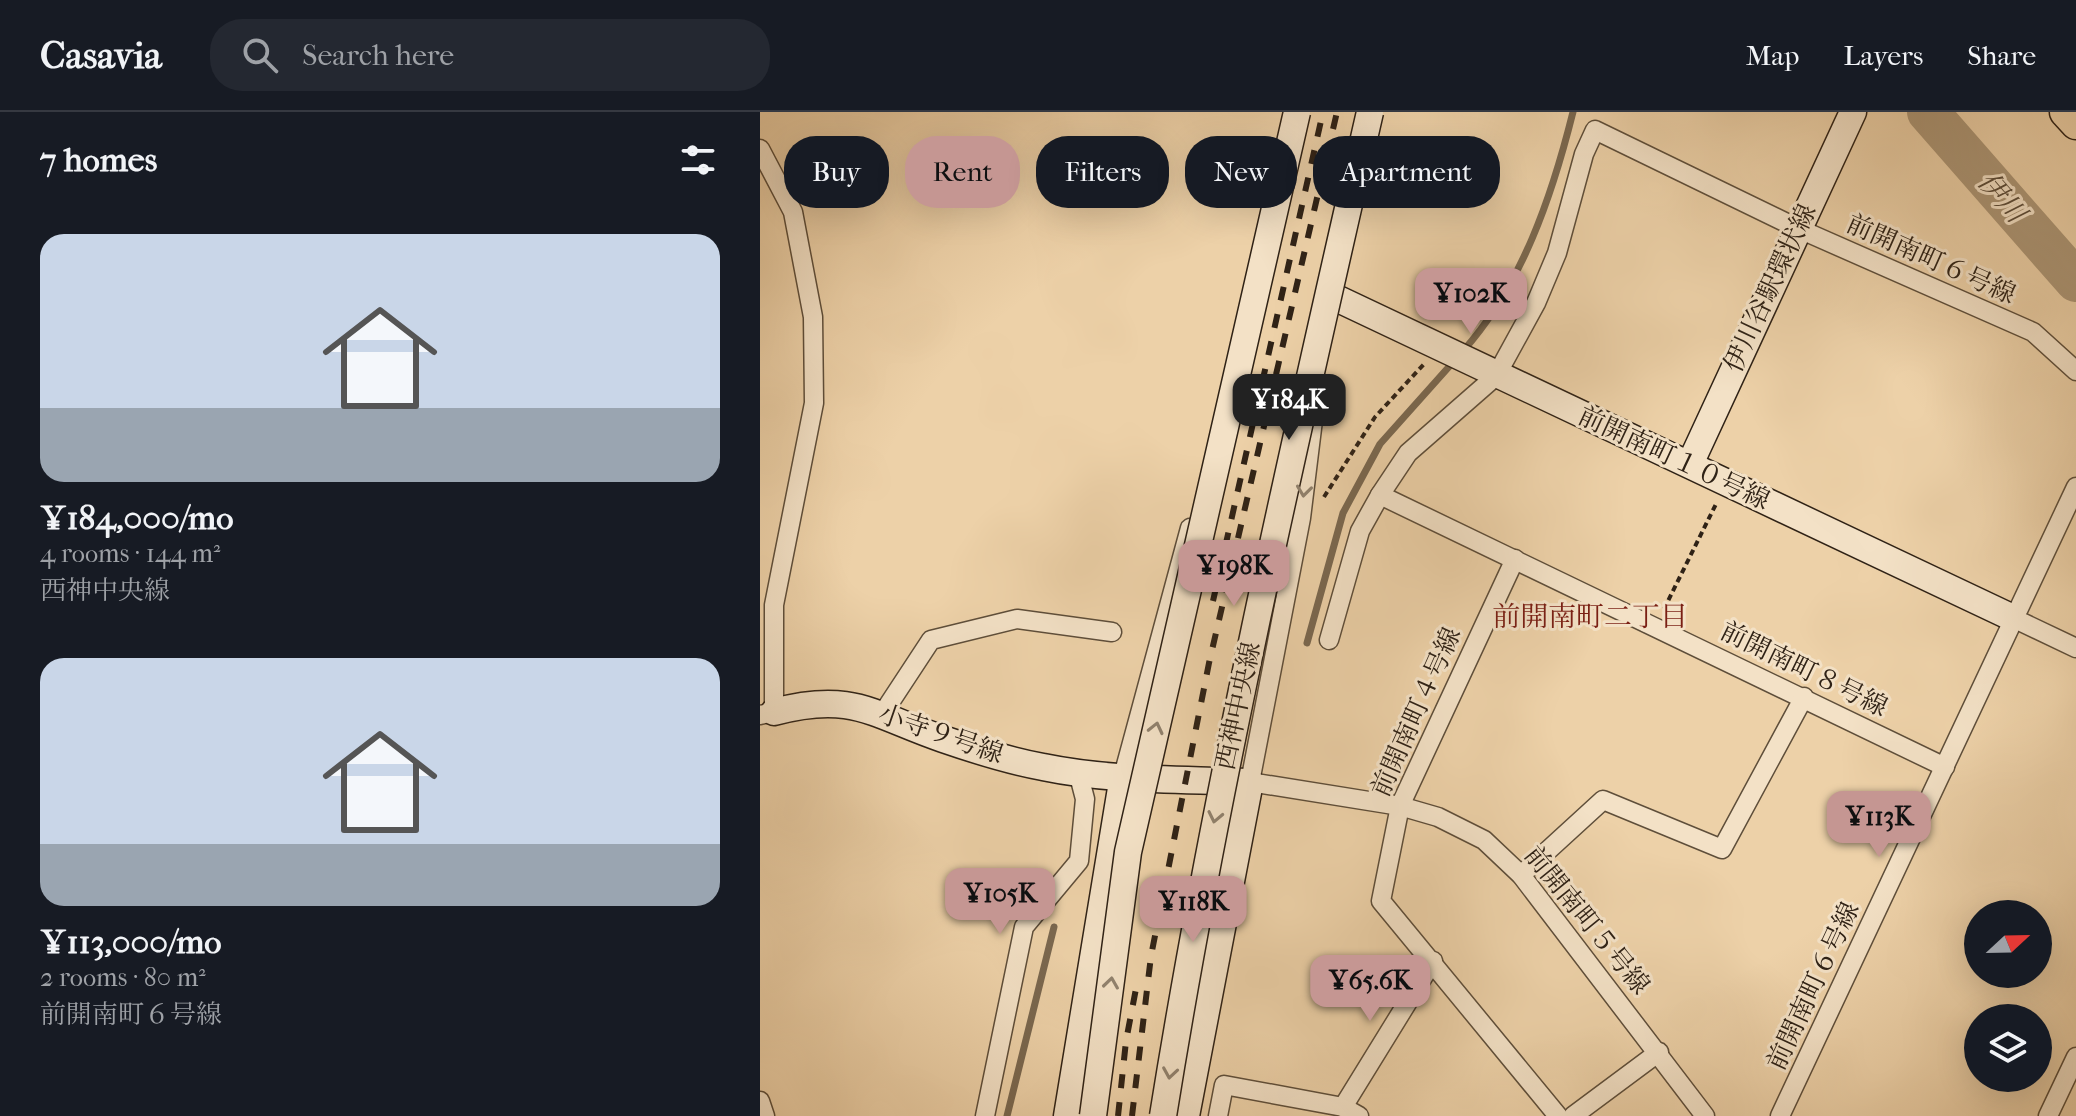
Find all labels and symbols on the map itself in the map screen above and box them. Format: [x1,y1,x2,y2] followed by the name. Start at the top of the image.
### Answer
[1971,165,2035,231] water label: 伊川
[1717,199,1823,377] street label: 伊川谷駅環状線
[1842,208,2020,310] street label: 前開南町６号線
[1415,268,1527,336] pin: ¥102K
[1233,374,1345,442] pin: ¥184K
[1573,400,1775,516] street label: 前開南町１０号線
[1296,484,1313,497] one-way arrow
[1178,540,1290,608] pin: ¥198K
[1492,600,1688,633] district label: 前開南町二丁目
[1715,615,1893,723] street label: 前開南町８号線
[1365,623,1467,801] street label: 前開南町４号線
[1209,639,1267,773] street label: 西神中央線
[874,698,1008,770] street label: 小寺９号線
[1147,721,1164,735] one-way arrow
[1823,791,1935,859] pin: ¥113K
[1207,810,1224,823] one-way arrow
[1518,840,1656,1000] street label: 前開南町５号線
[944,868,1056,936] pin: ¥105K
[1137,876,1249,944] pin: ¥118K
[1760,897,1866,1075] street label: 前開南町６号線
[1964,900,2052,988] north arrow
[1305,955,1435,1023] pin: ¥65.6K
[1102,976,1119,989] one-way arrow
[1162,1066,1179,1080] one-way arrow

